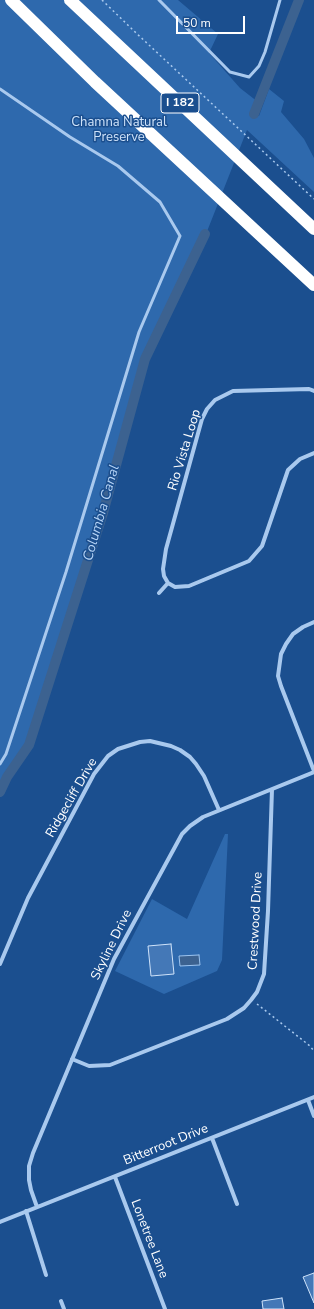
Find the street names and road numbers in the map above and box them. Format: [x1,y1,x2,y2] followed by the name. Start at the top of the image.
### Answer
[161,93,199,113] road number: I 182
[165,407,205,493] street label: Rio Vista Loop
[43,755,101,841] street label: Ridgecliff Drive
[246,872,266,970] street label: Crestwood Drive
[88,907,136,983] street label: Skyline Drive
[121,1121,211,1169] street label: Bitterroot Drive
[127,1197,171,1281] street label: Lonetree Lane

